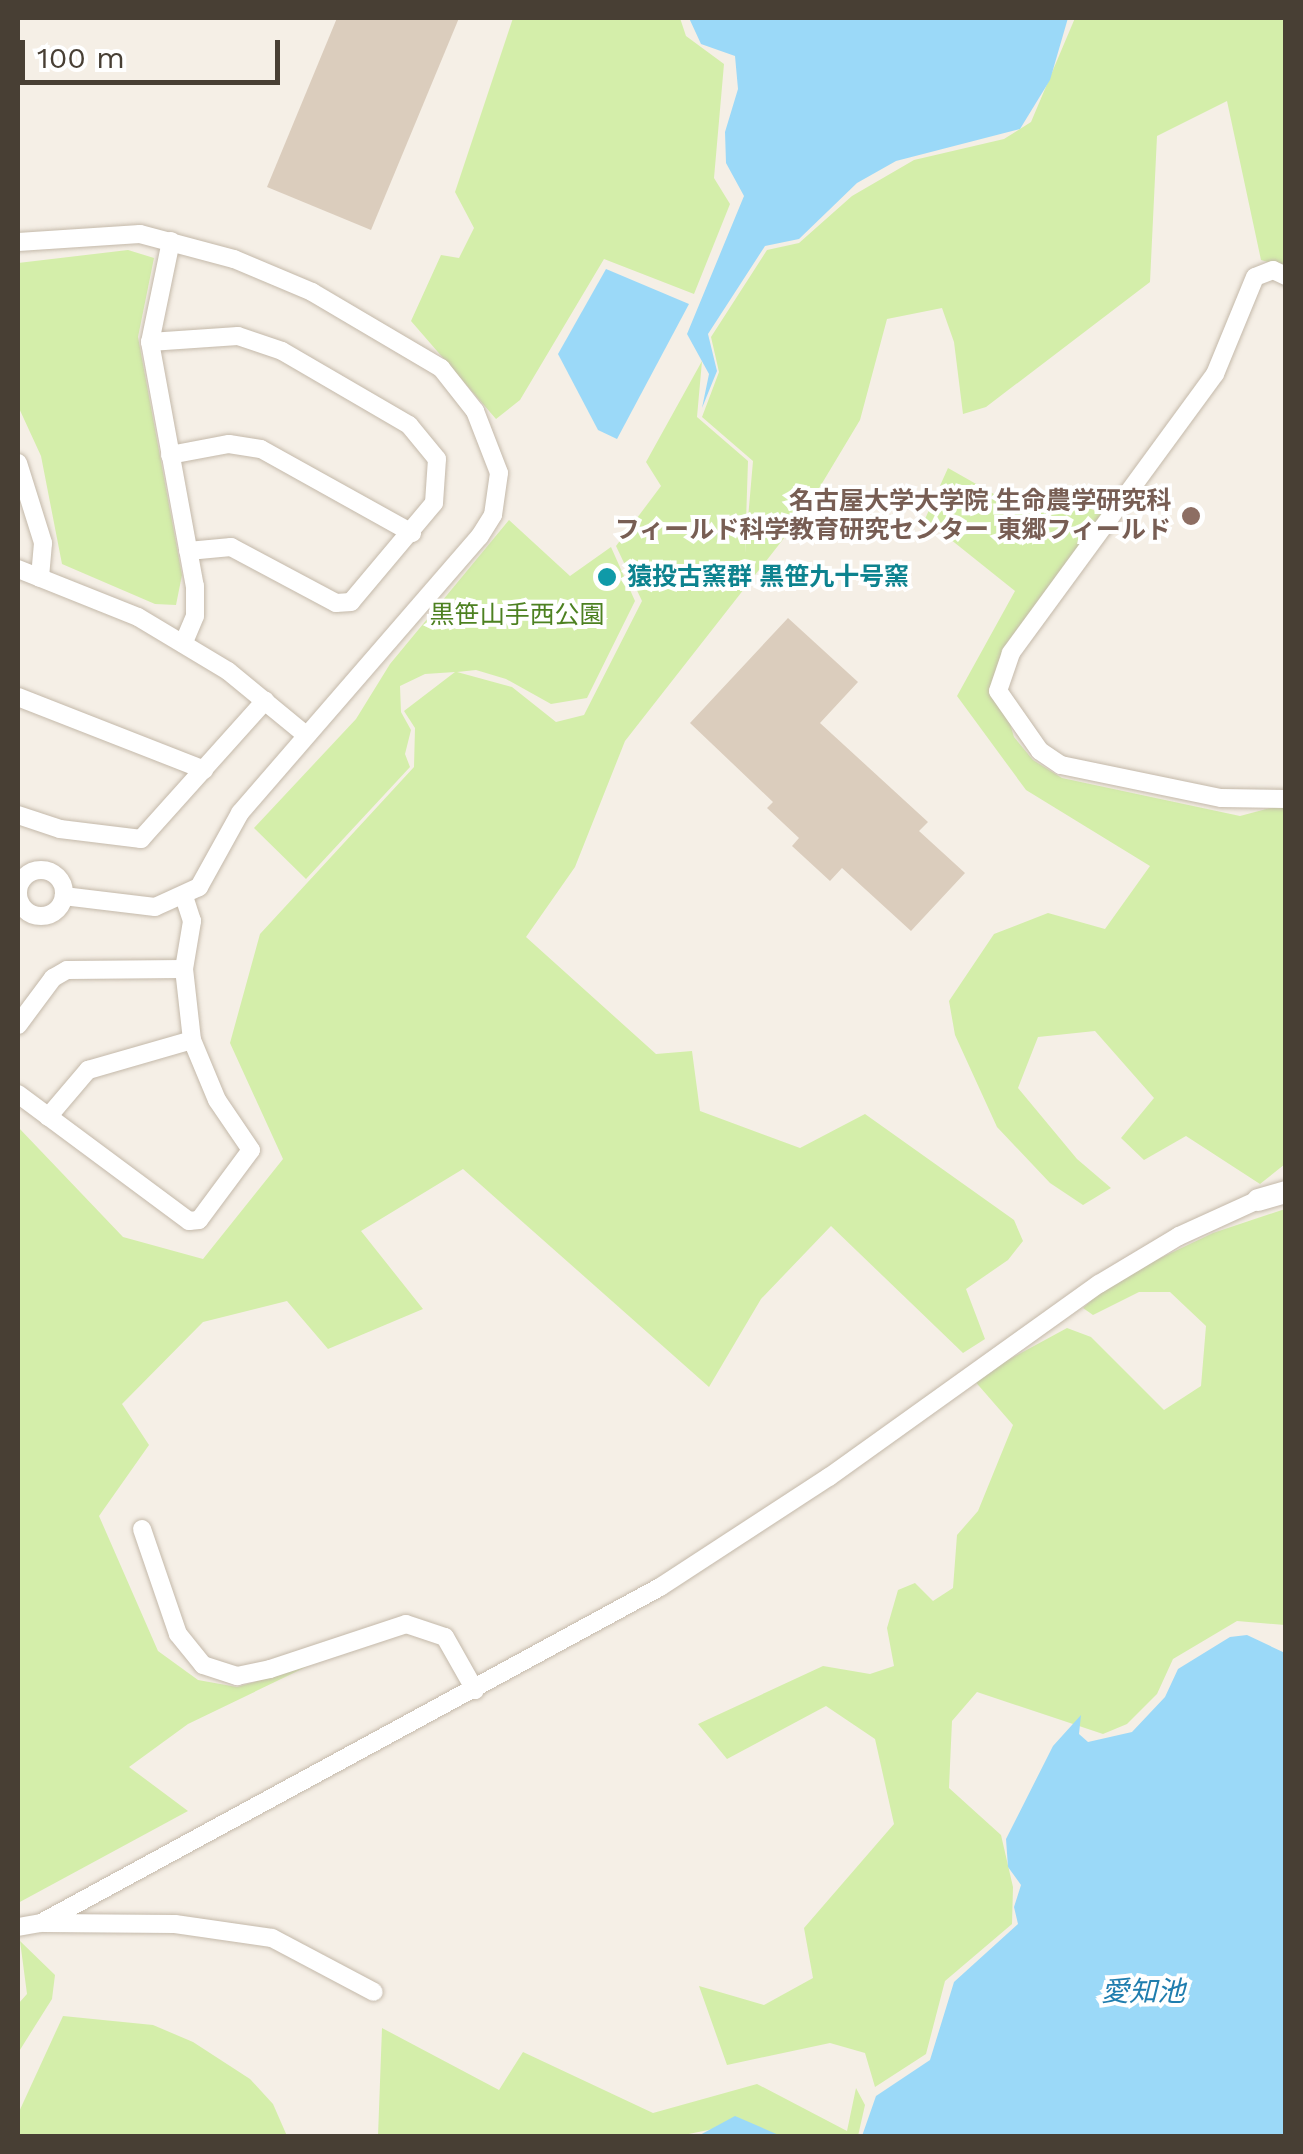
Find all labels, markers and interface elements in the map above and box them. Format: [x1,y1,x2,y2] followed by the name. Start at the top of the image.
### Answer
[25,20,285,82] scale bar
[37,40,125,75] text: 100 m
[614,487,1171,546] place label: 名古屋大学大学院 生命農学研究科 フィールド科学教育研究センター 東郷フィールド
[1180,505,1202,527] marker: 名古屋大学大学院 生命農学研究科 フィールド科学教育研究センター 東郷フィールド
[627,562,909,592] place label: 猿投古窯群 黒笹九十号窯
[596,566,618,588] marker: 猿投古窯群 黒笹九十号窯
[430,600,604,630] park label: 黒笹山手西公園
[1101,1975,1185,2009] water label: 愛知池

